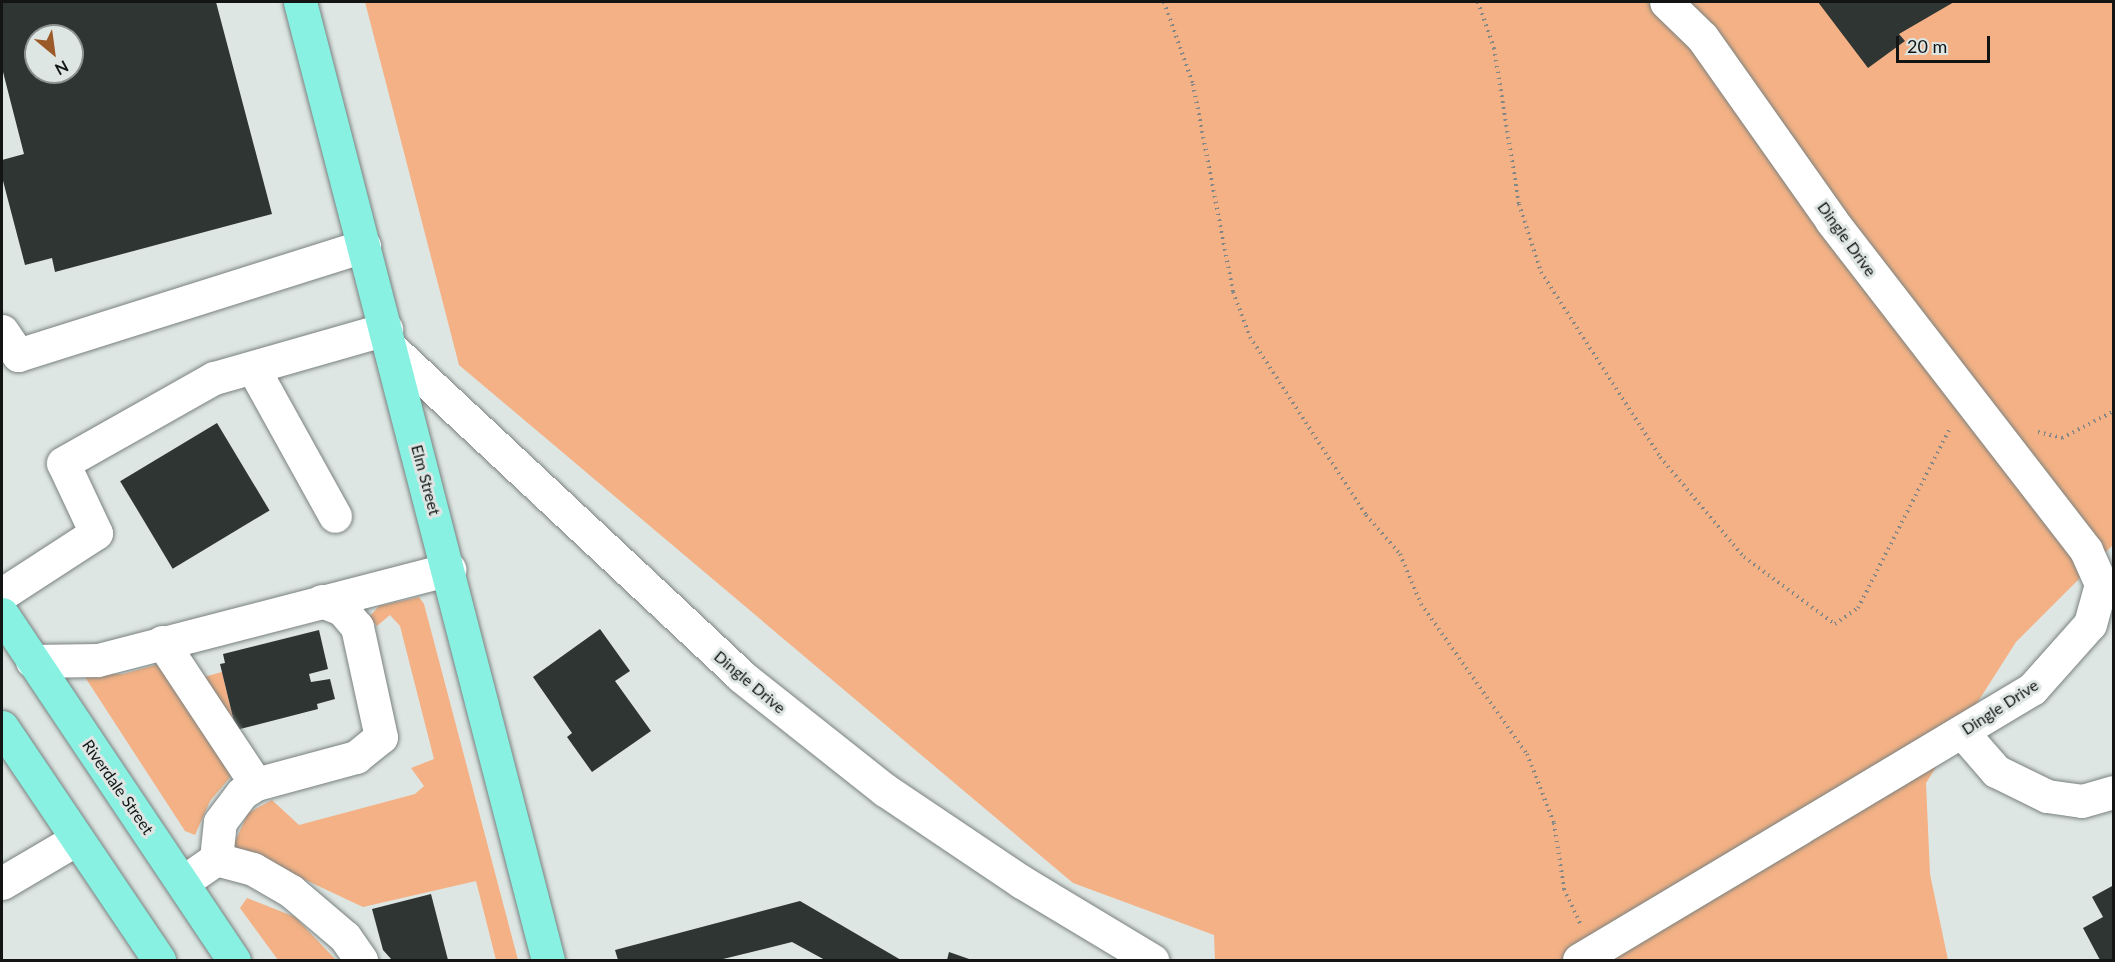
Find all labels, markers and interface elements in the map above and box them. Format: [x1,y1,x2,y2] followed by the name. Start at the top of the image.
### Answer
[24,24,84,84] north arrow
[1899,24,1994,62] scale bar
[1907,35,1947,57] text: 20 m
[52,57,72,80] text: N
[1814,198,1880,280] street label: Dingle Drive
[407,443,445,517] street label: Elm Street
[710,647,790,717] street label: Dingle Drive
[1958,675,2042,739] street label: Dingle Drive
[78,736,158,838] street label: Riverdale Street

